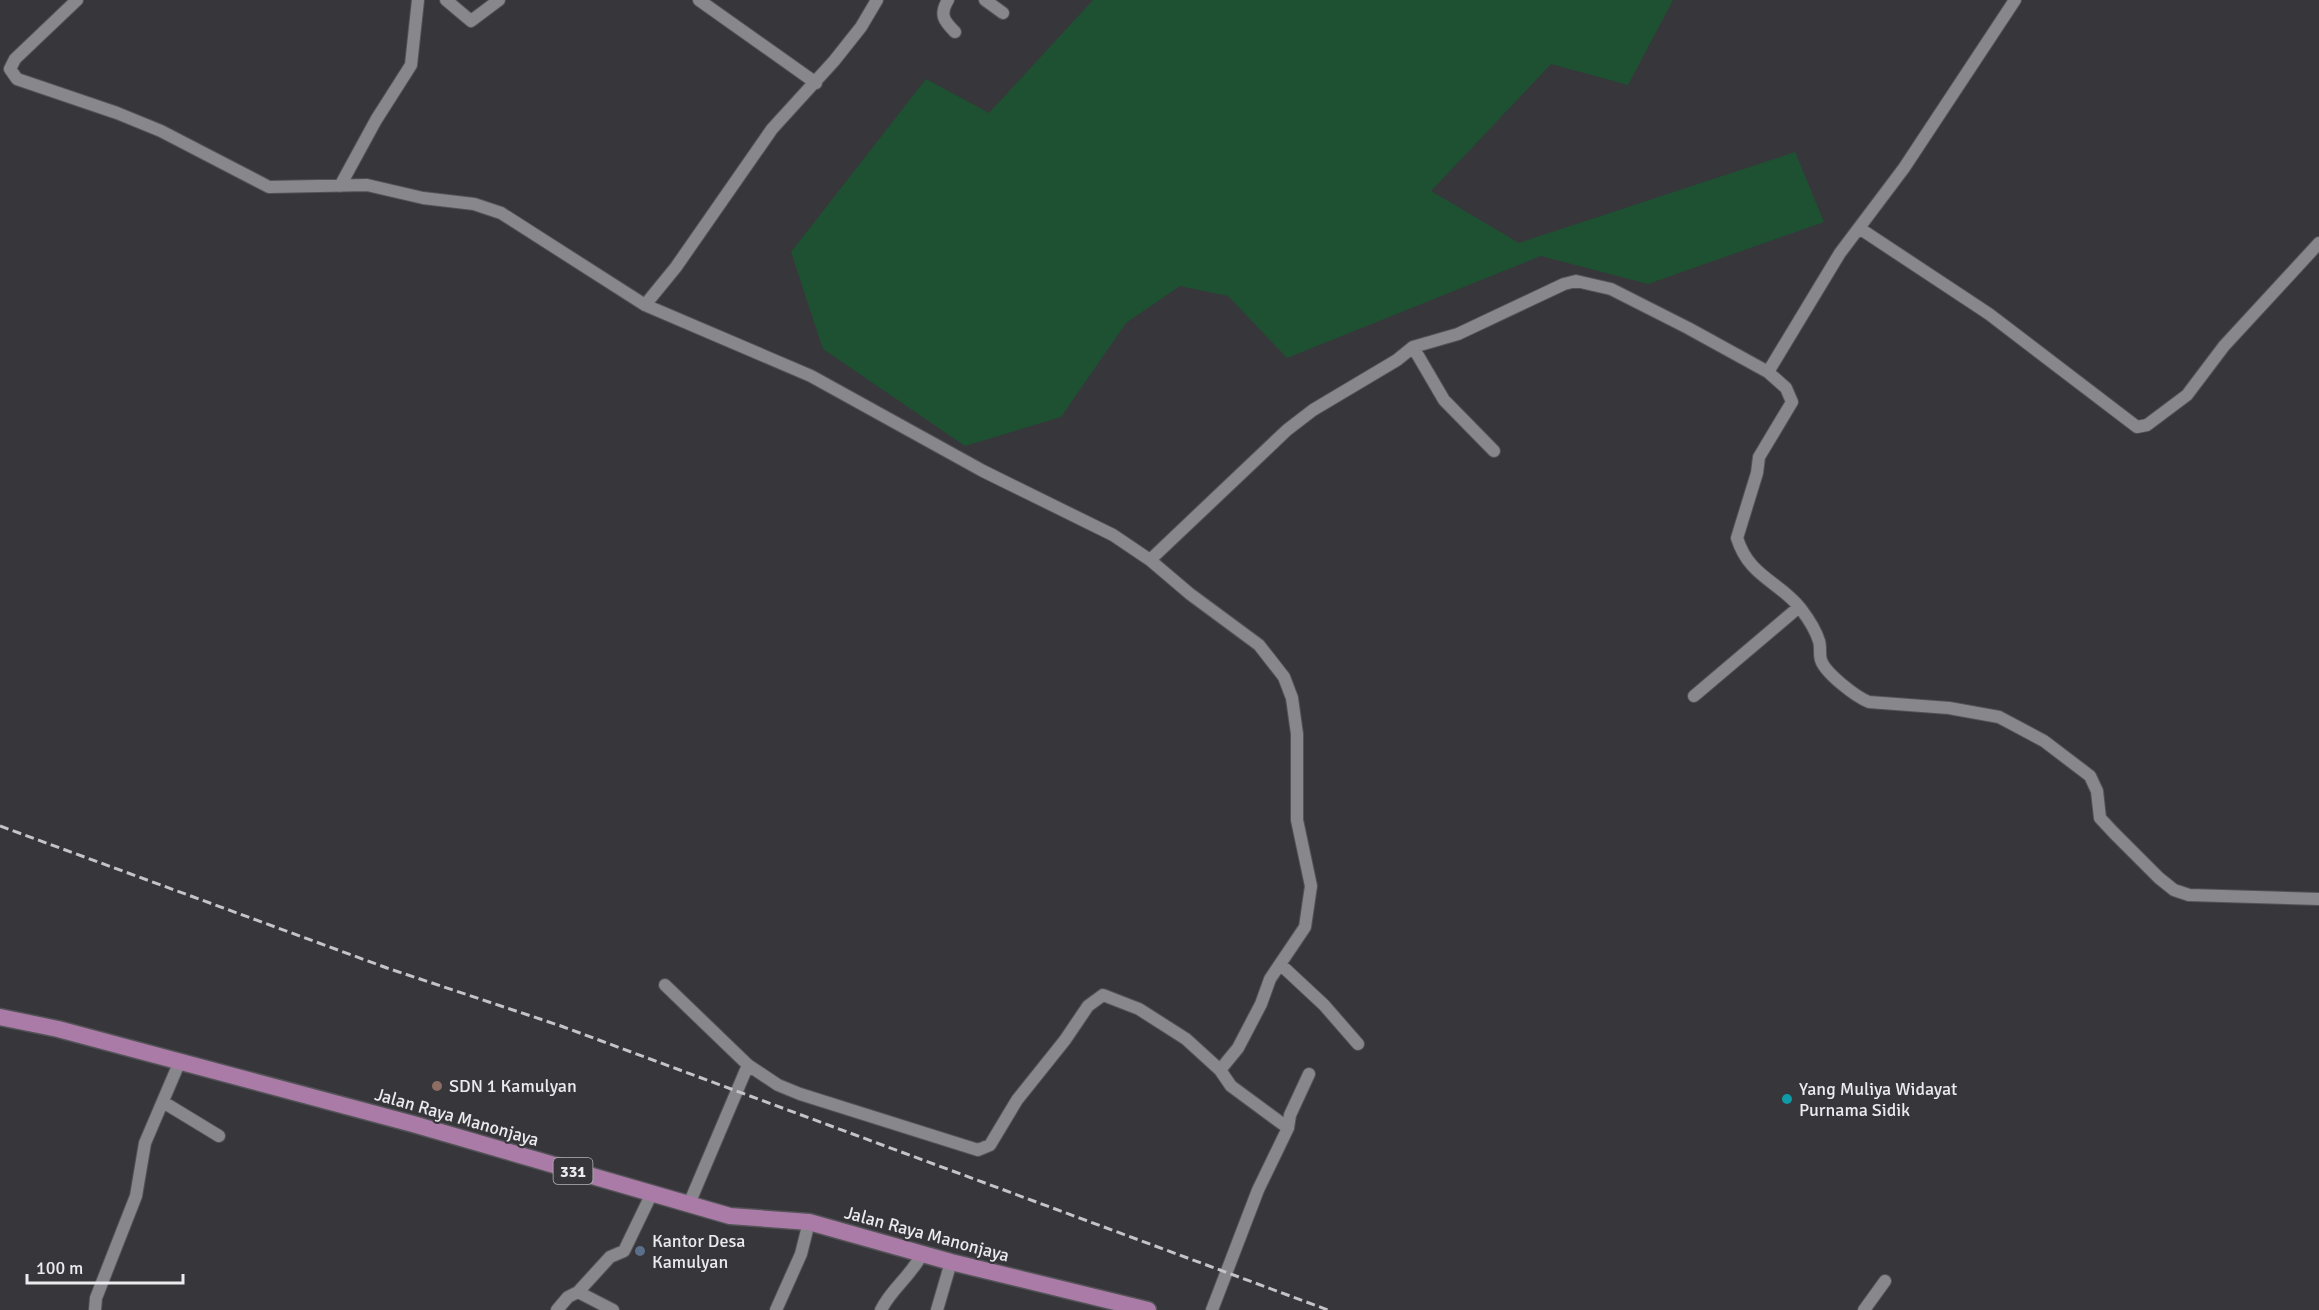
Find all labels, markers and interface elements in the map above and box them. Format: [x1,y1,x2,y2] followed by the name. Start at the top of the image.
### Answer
[449,1075,577,1097] place label: SDN 1 Kamulyan
[1799,1078,1957,1121] place label: Yang Muliya Widayat Purnama Sidik
[430,1079,444,1093] marker: SDN 1 Kamulyan
[372,1083,542,1151] street label: Jalan Raya Manonjaya
[1780,1092,1794,1106] marker: Yang Muliya Widayat Purnama Sidik
[554,1158,592,1184] road number: 331
[842,1201,1012,1267] street label: Jalan Raya Manonjaya
[652,1230,745,1273] place label: Kantor Desa Kamulyan
[633,1244,647,1258] marker: Kantor Desa Kamulyan
[27,1247,183,1285] scale bar
[36,1257,83,1279] text: 100 m

